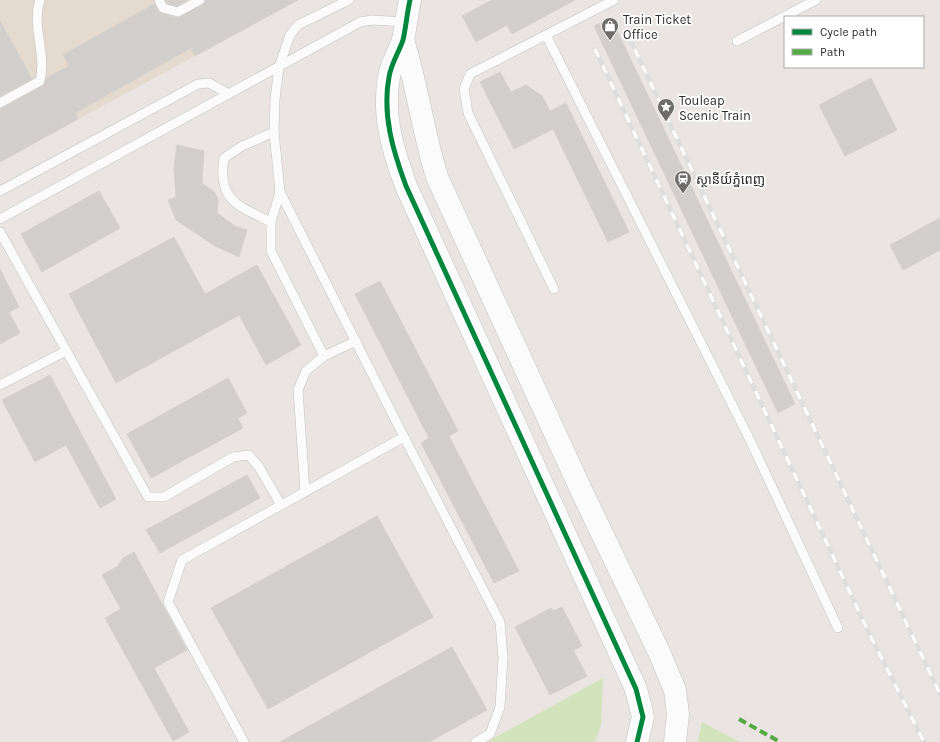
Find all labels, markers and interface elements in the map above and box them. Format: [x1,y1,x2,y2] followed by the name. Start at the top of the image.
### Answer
[623,12,691,42] place label: Train Ticket Office
[600,16,620,41] shop icon: Train Ticket Office
[784,16,924,68] legend
[820,25,877,39] text: Cycle path
[820,45,845,59] text: Path
[679,93,751,123] place label: Touleap Scenic Train
[656,97,676,122] place icon: Touleap Scenic Train
[673,169,693,194] station icon: ស្ថានីយ៍ភ្នំពេញ
[696,171,765,188] place label: ស្ថានីយ៍ភ្នំពេញ

